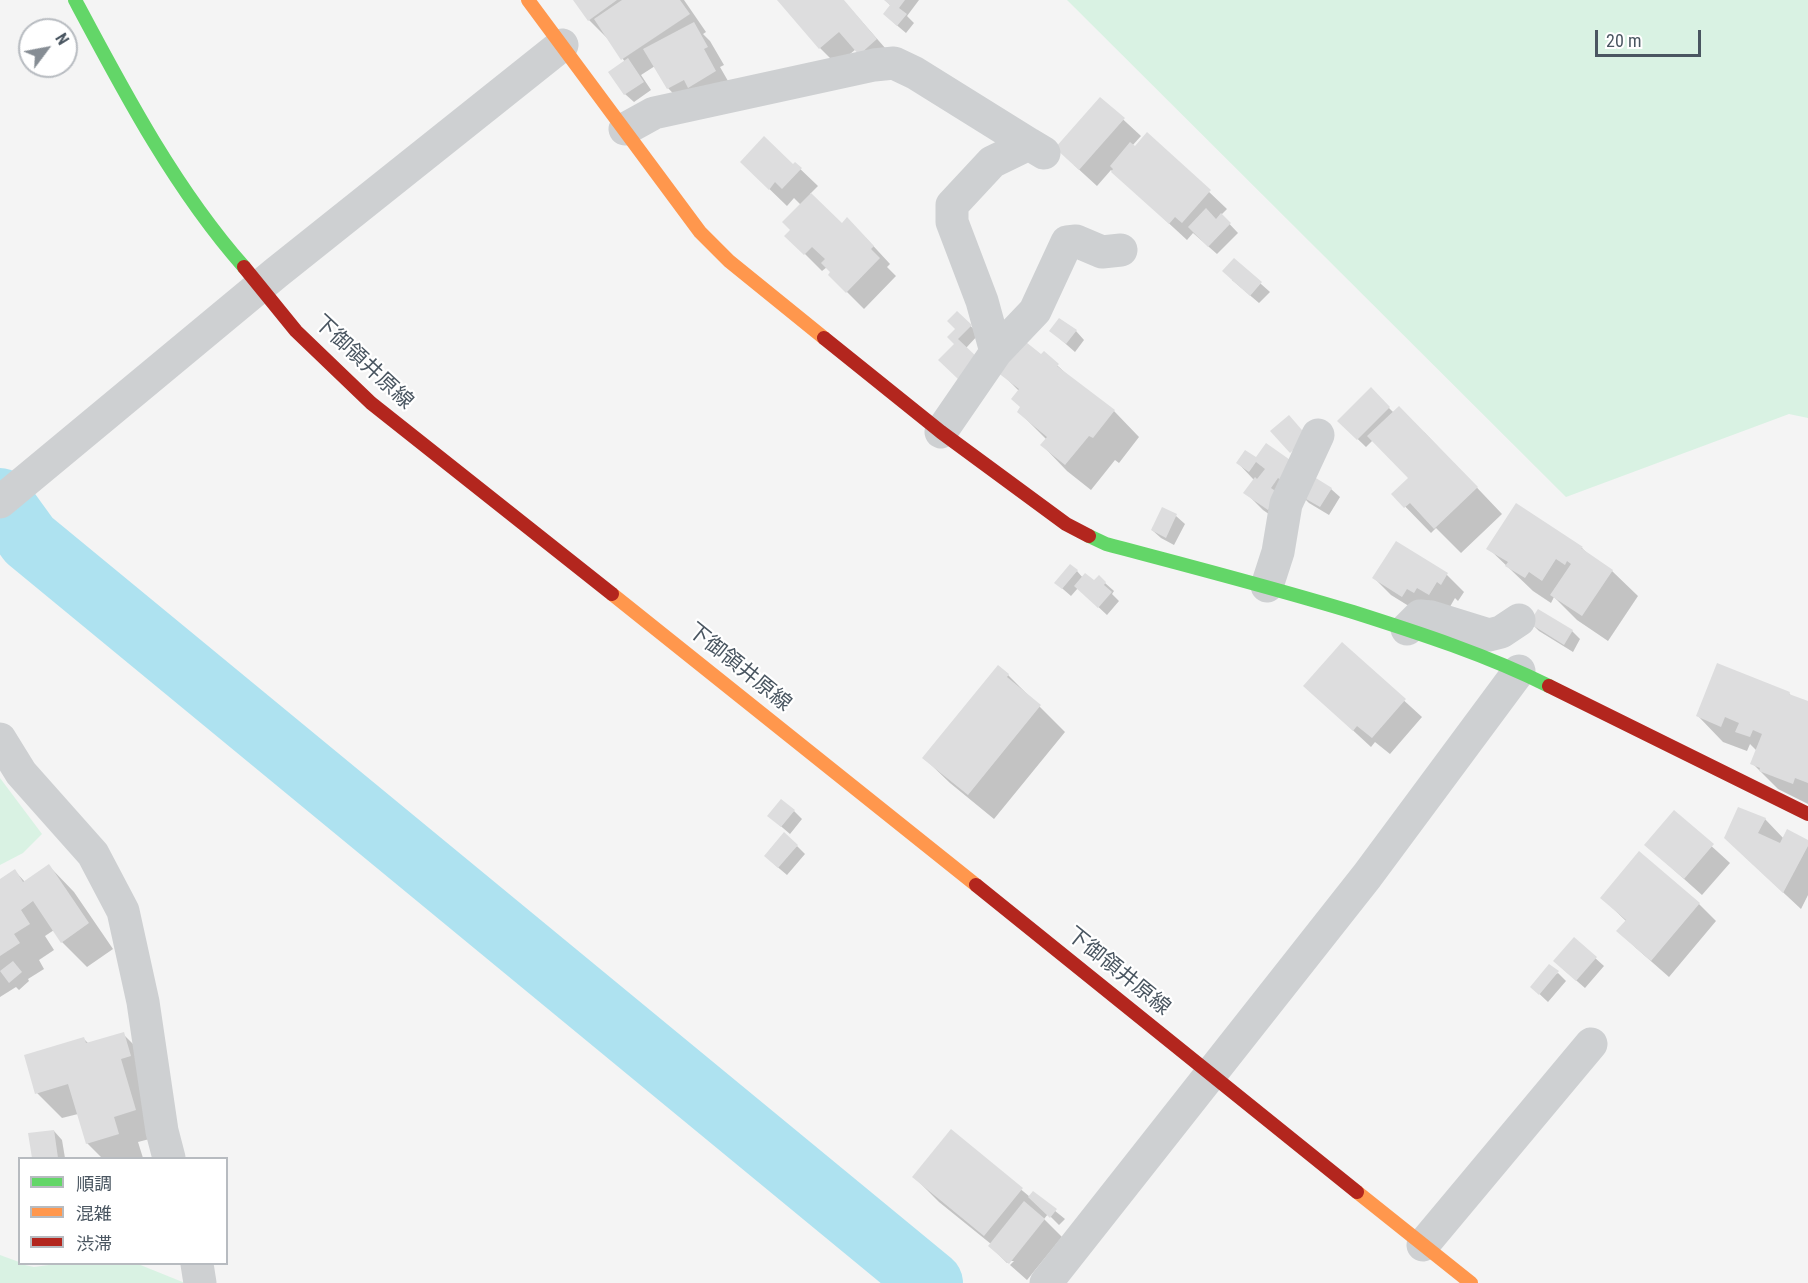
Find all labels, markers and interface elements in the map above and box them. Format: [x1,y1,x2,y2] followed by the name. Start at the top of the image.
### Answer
[18,18,78,78] north arrow
[1598,18,1704,56] scale bar
[51,30,73,48] text: N
[1606,30,1641,51] text: 20 m
[308,311,418,415] street label: 下御領井原線
[682,619,796,717] street label: 下御領井原線
[1061,923,1175,1021] street label: 下御領井原線
[18,1157,228,1265] legend
[76,1173,112,1194] text: 順調
[76,1203,112,1224] text: 混雑
[76,1233,112,1254] text: 渋滞

